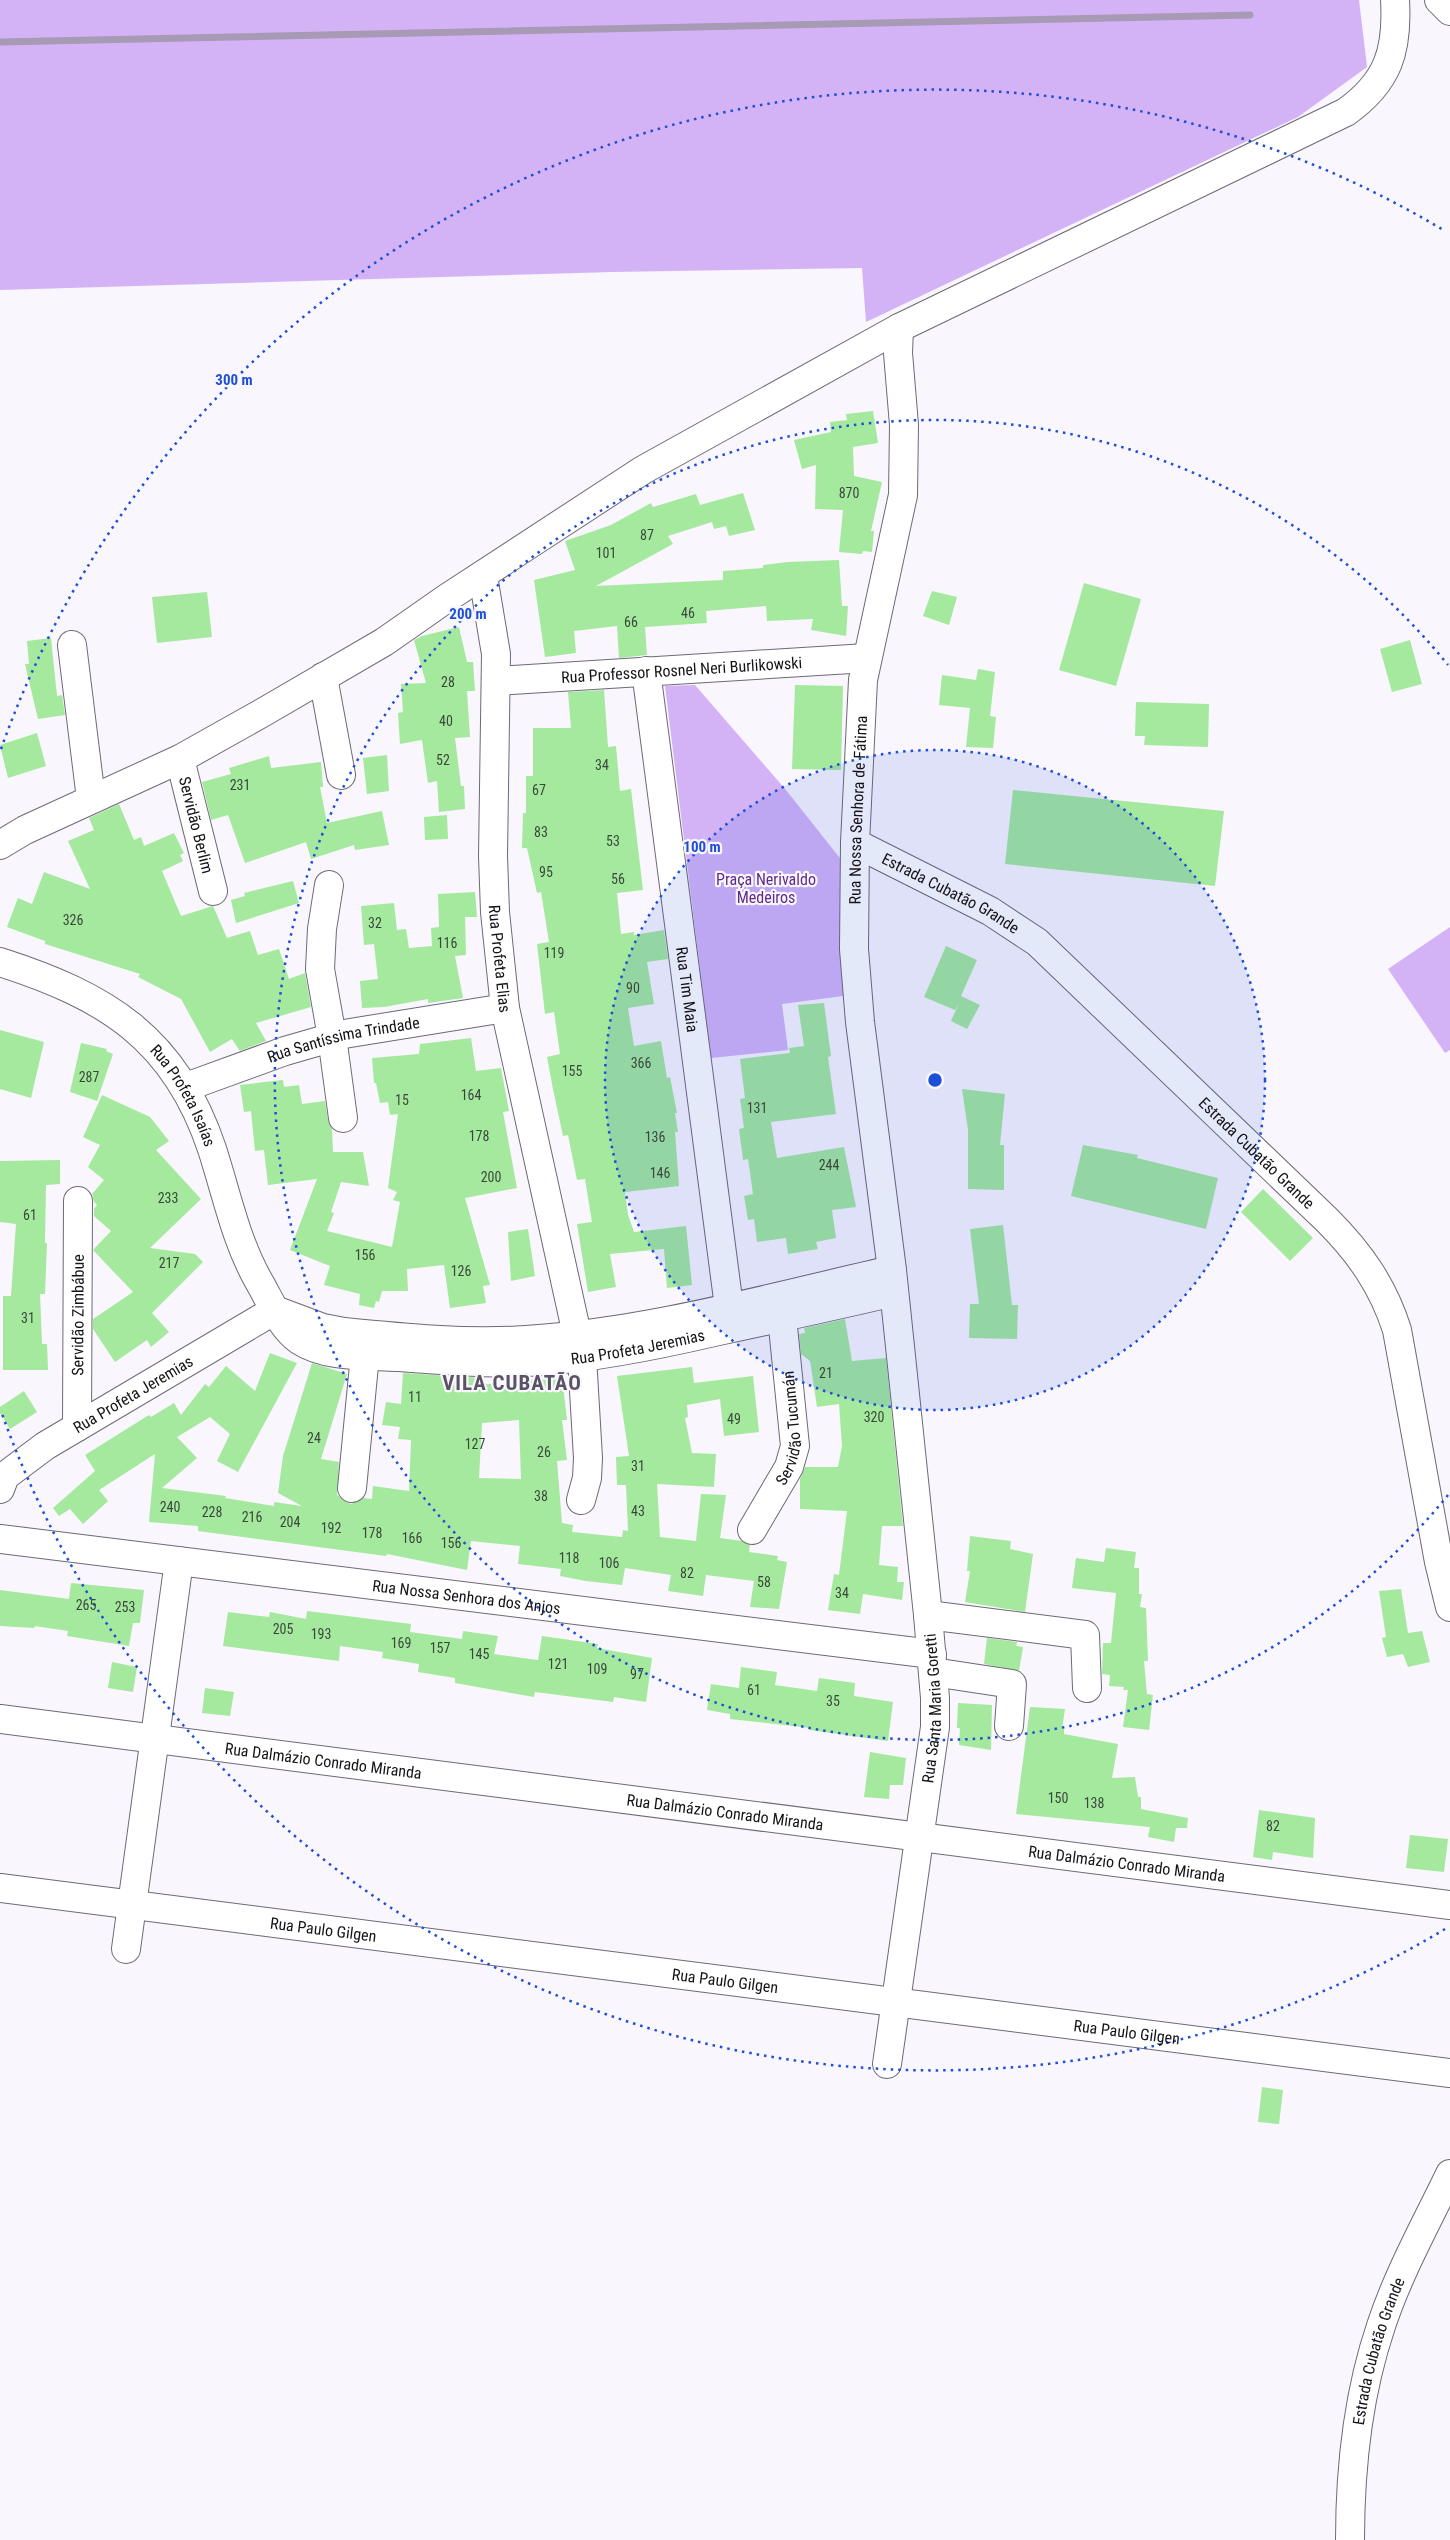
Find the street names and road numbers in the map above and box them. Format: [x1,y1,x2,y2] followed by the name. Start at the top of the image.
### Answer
[561,653,803,687] street label: Rua Professor Rosnel Neri Burlikowski
[845,715,871,904] street label: Rua Nossa Senhora de Fátima
[175,775,217,875] street label: Servidão Berlim
[879,849,1023,938] street label: Estrada Cubatão Grande
[485,905,515,1014] street label: Rua Profeta Elias
[672,945,702,1033] street label: Rua Tim Maia
[265,1013,421,1067] street label: Rua Santíssima Trindade
[146,1041,219,1149] street label: Rua Profeta Isaías
[1195,1093,1318,1213] street label: Estrada Cubatão Grande
[68,1254,88,1376] street label: Servidão Zimbábue
[570,1325,707,1368] street label: Rua Profeta Jeremias
[70,1352,196,1437] street label: Rua Profeta Jeremias
[772,1370,805,1489] street label: Servidão Tucumán
[371,1576,562,1618] street label: Rua Nossa Senhora dos Anjos
[918,1633,945,1784] street label: Rua Santa Maria Goretti
[224,1739,423,1783] street label: Rua Dalmázio Conrado Miranda
[625,1790,825,1835] street label: Rua Dalmázio Conrado Miranda
[1027,1842,1226,1886] street label: Rua Dalmázio Conrado Miranda
[269,1914,378,1946] street label: Rua Paulo Gilgen
[671,1965,779,1997] street label: Rua Paulo Gilgen
[1072,2016,1181,2048] street label: Rua Paulo Gilgen
[1349,2275,1409,2426] street label: Estrada Cubatão Grande

